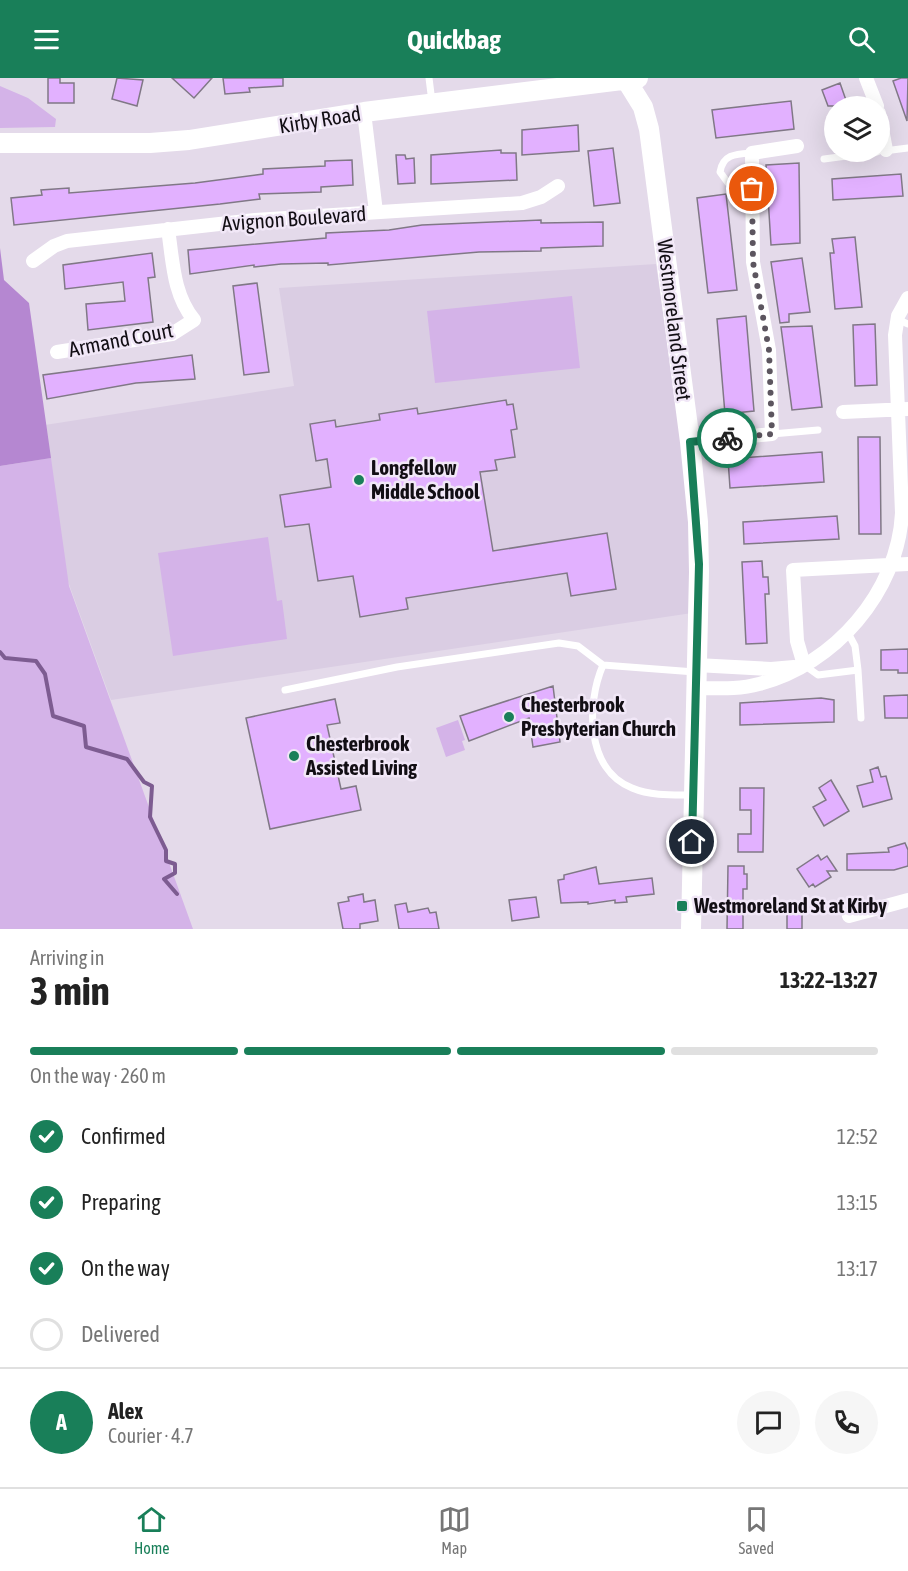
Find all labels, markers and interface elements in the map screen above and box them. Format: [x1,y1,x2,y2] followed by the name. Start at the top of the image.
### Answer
[30,23,63,56] icon: menu
[845,23,878,56] icon: search
[407,24,501,55] text: Quickbag
[824,96,890,162] map controls
[824,96,890,162] button: layers
[277,101,363,137] street label: Kirby Road
[726,163,777,214] pin
[735,172,768,205] icon: bag
[221,201,367,235] street label: Avignon Boulevard
[653,238,697,402] street label: Westmoreland Street
[67,317,175,361] street label: Armand Court
[697,408,757,468] courier
[711,422,744,455] icon: bike
[371,455,480,503] place label: Longfellow Middle School
[352,473,366,487] marker: Longfellow Middle School
[521,692,676,740] place label: Chesterbrook Presbyterian Church
[502,710,516,724] marker: Chesterbrook Presbyterian Church
[305,731,418,779] place label: Chesterbrook Assisted Living
[287,749,301,763] marker: Chesterbrook Assisted Living
[666,816,717,867] pin
[675,825,708,858] icon: home
[693,893,887,917] place label: Westmoreland St at Kirby
[675,899,689,913] marker: Westmoreland St at Kirby
[30,946,104,969] text: Arriving in
[780,967,878,993] text: 13:22–13:27
[30,969,110,1013] text: 3 min
[30,1064,166,1087] text: On the way · 260 m
[30,1120,63,1153] icon: check
[81,1123,166,1149] text: Confirmed
[837,1125,878,1148] text: 12:52
[30,1186,63,1219] icon: check
[81,1189,161,1215] text: Preparing
[837,1191,878,1214] text: 13:15
[30,1252,63,1285] icon: check
[81,1255,170,1281] text: On the way
[837,1257,878,1280] text: 13:17
[81,1321,160,1347] text: Delivered
[737,1391,800,1454] button: chat
[815,1391,878,1454] button: phone
[108,1398,143,1424] text: Alex
[56,1409,67,1435] text: A
[108,1424,194,1447] text: Courier · 4.7
[134,1503,170,1557] tab: Home
[438,1503,471,1557] tab: Map
[739,1503,774,1557] tab: Saved

